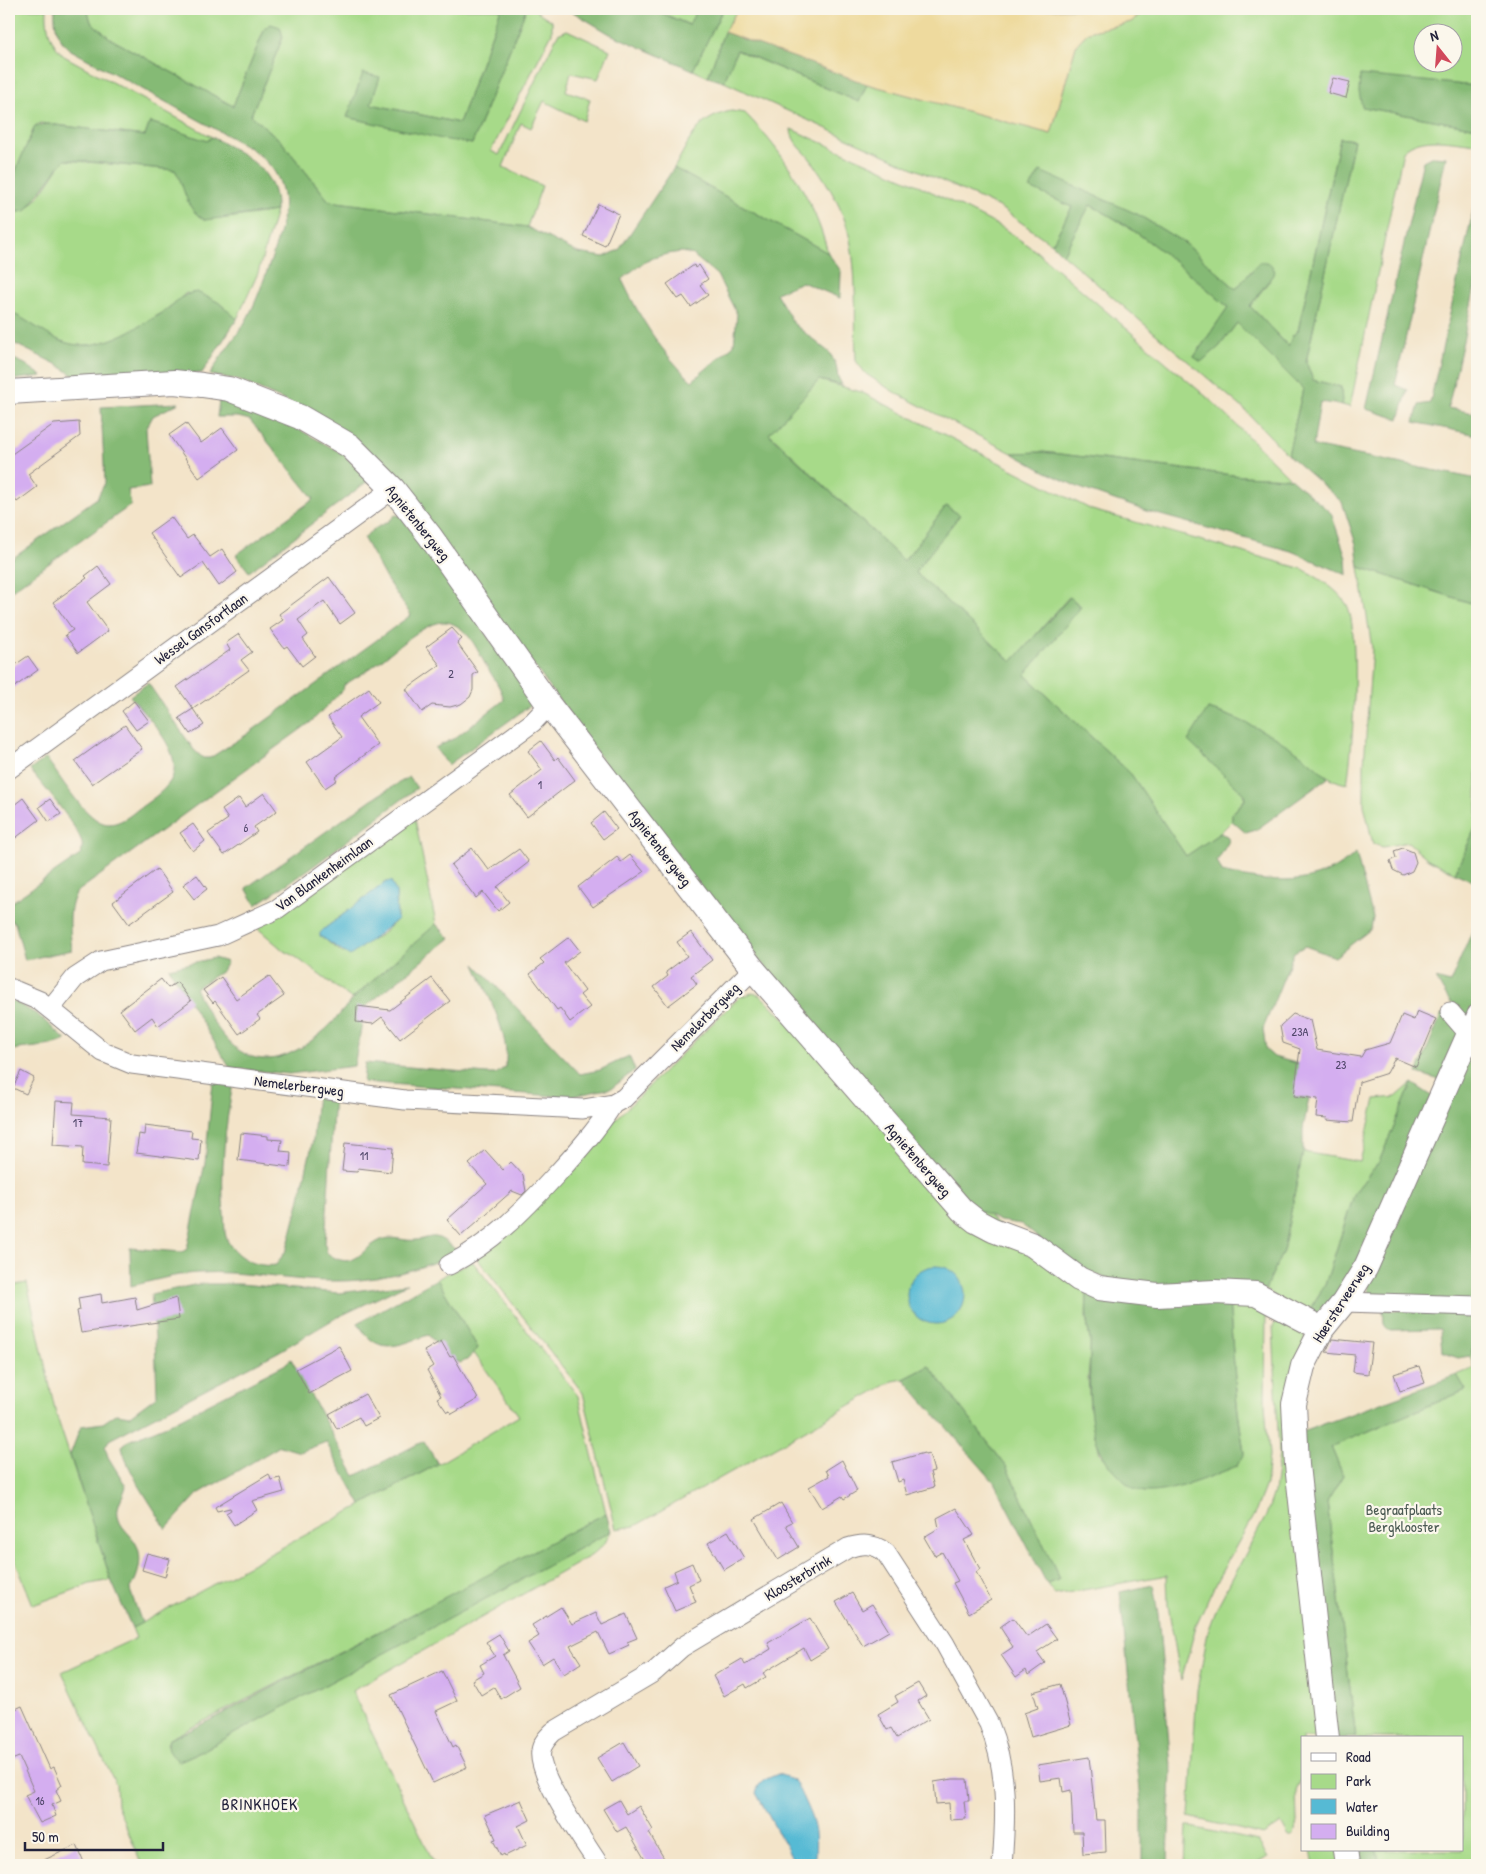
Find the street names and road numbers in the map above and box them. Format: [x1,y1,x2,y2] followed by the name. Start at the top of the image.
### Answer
[381,480,456,565] street label: Agnietenbergweg
[150,587,252,670] street label: Wessel Gansfortlaan
[624,805,697,891] street label: Agnietenbergweg
[271,831,377,916] street label: Van Blankenheimlaan
[665,977,744,1056] street label: Nemelerbergweg
[253,1070,345,1101] street label: Nemelerbergweg
[880,1118,957,1202] street label: Agnietenbergweg
[1307,1259,1374,1346] street label: Haersterveerweg
[760,1549,835,1606] street label: Kloosterbrink

